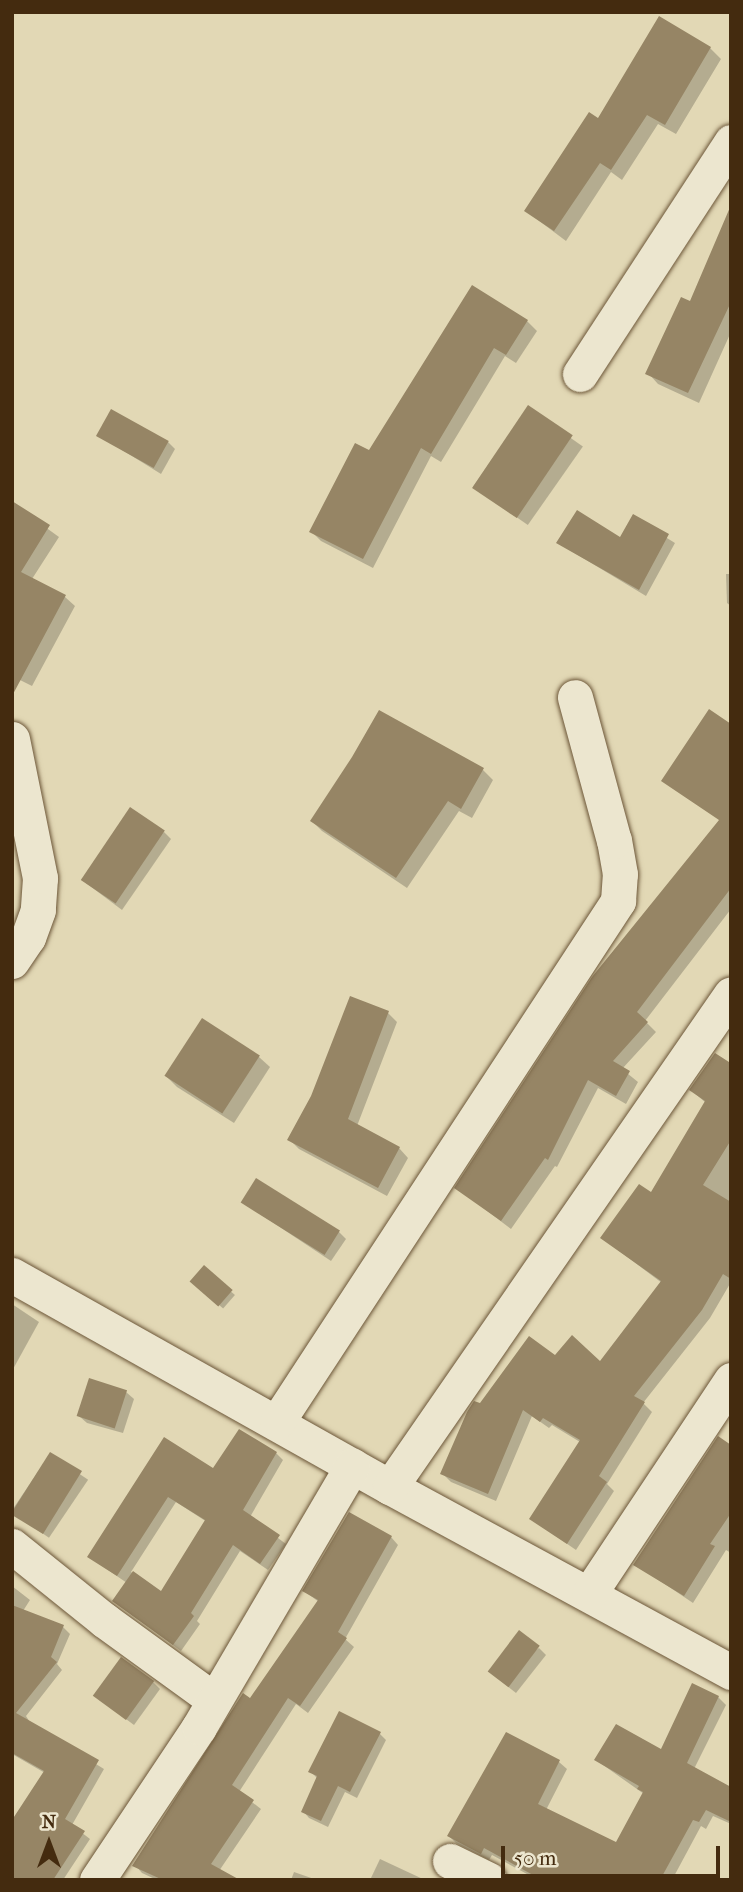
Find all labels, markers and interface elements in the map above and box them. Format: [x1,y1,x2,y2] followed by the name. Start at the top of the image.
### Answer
[14,1808,84,1878] north arrow
[42,1811,56,1833] text: N
[505,1832,724,1876] scale bar
[514,1846,557,1870] text: 50 m

